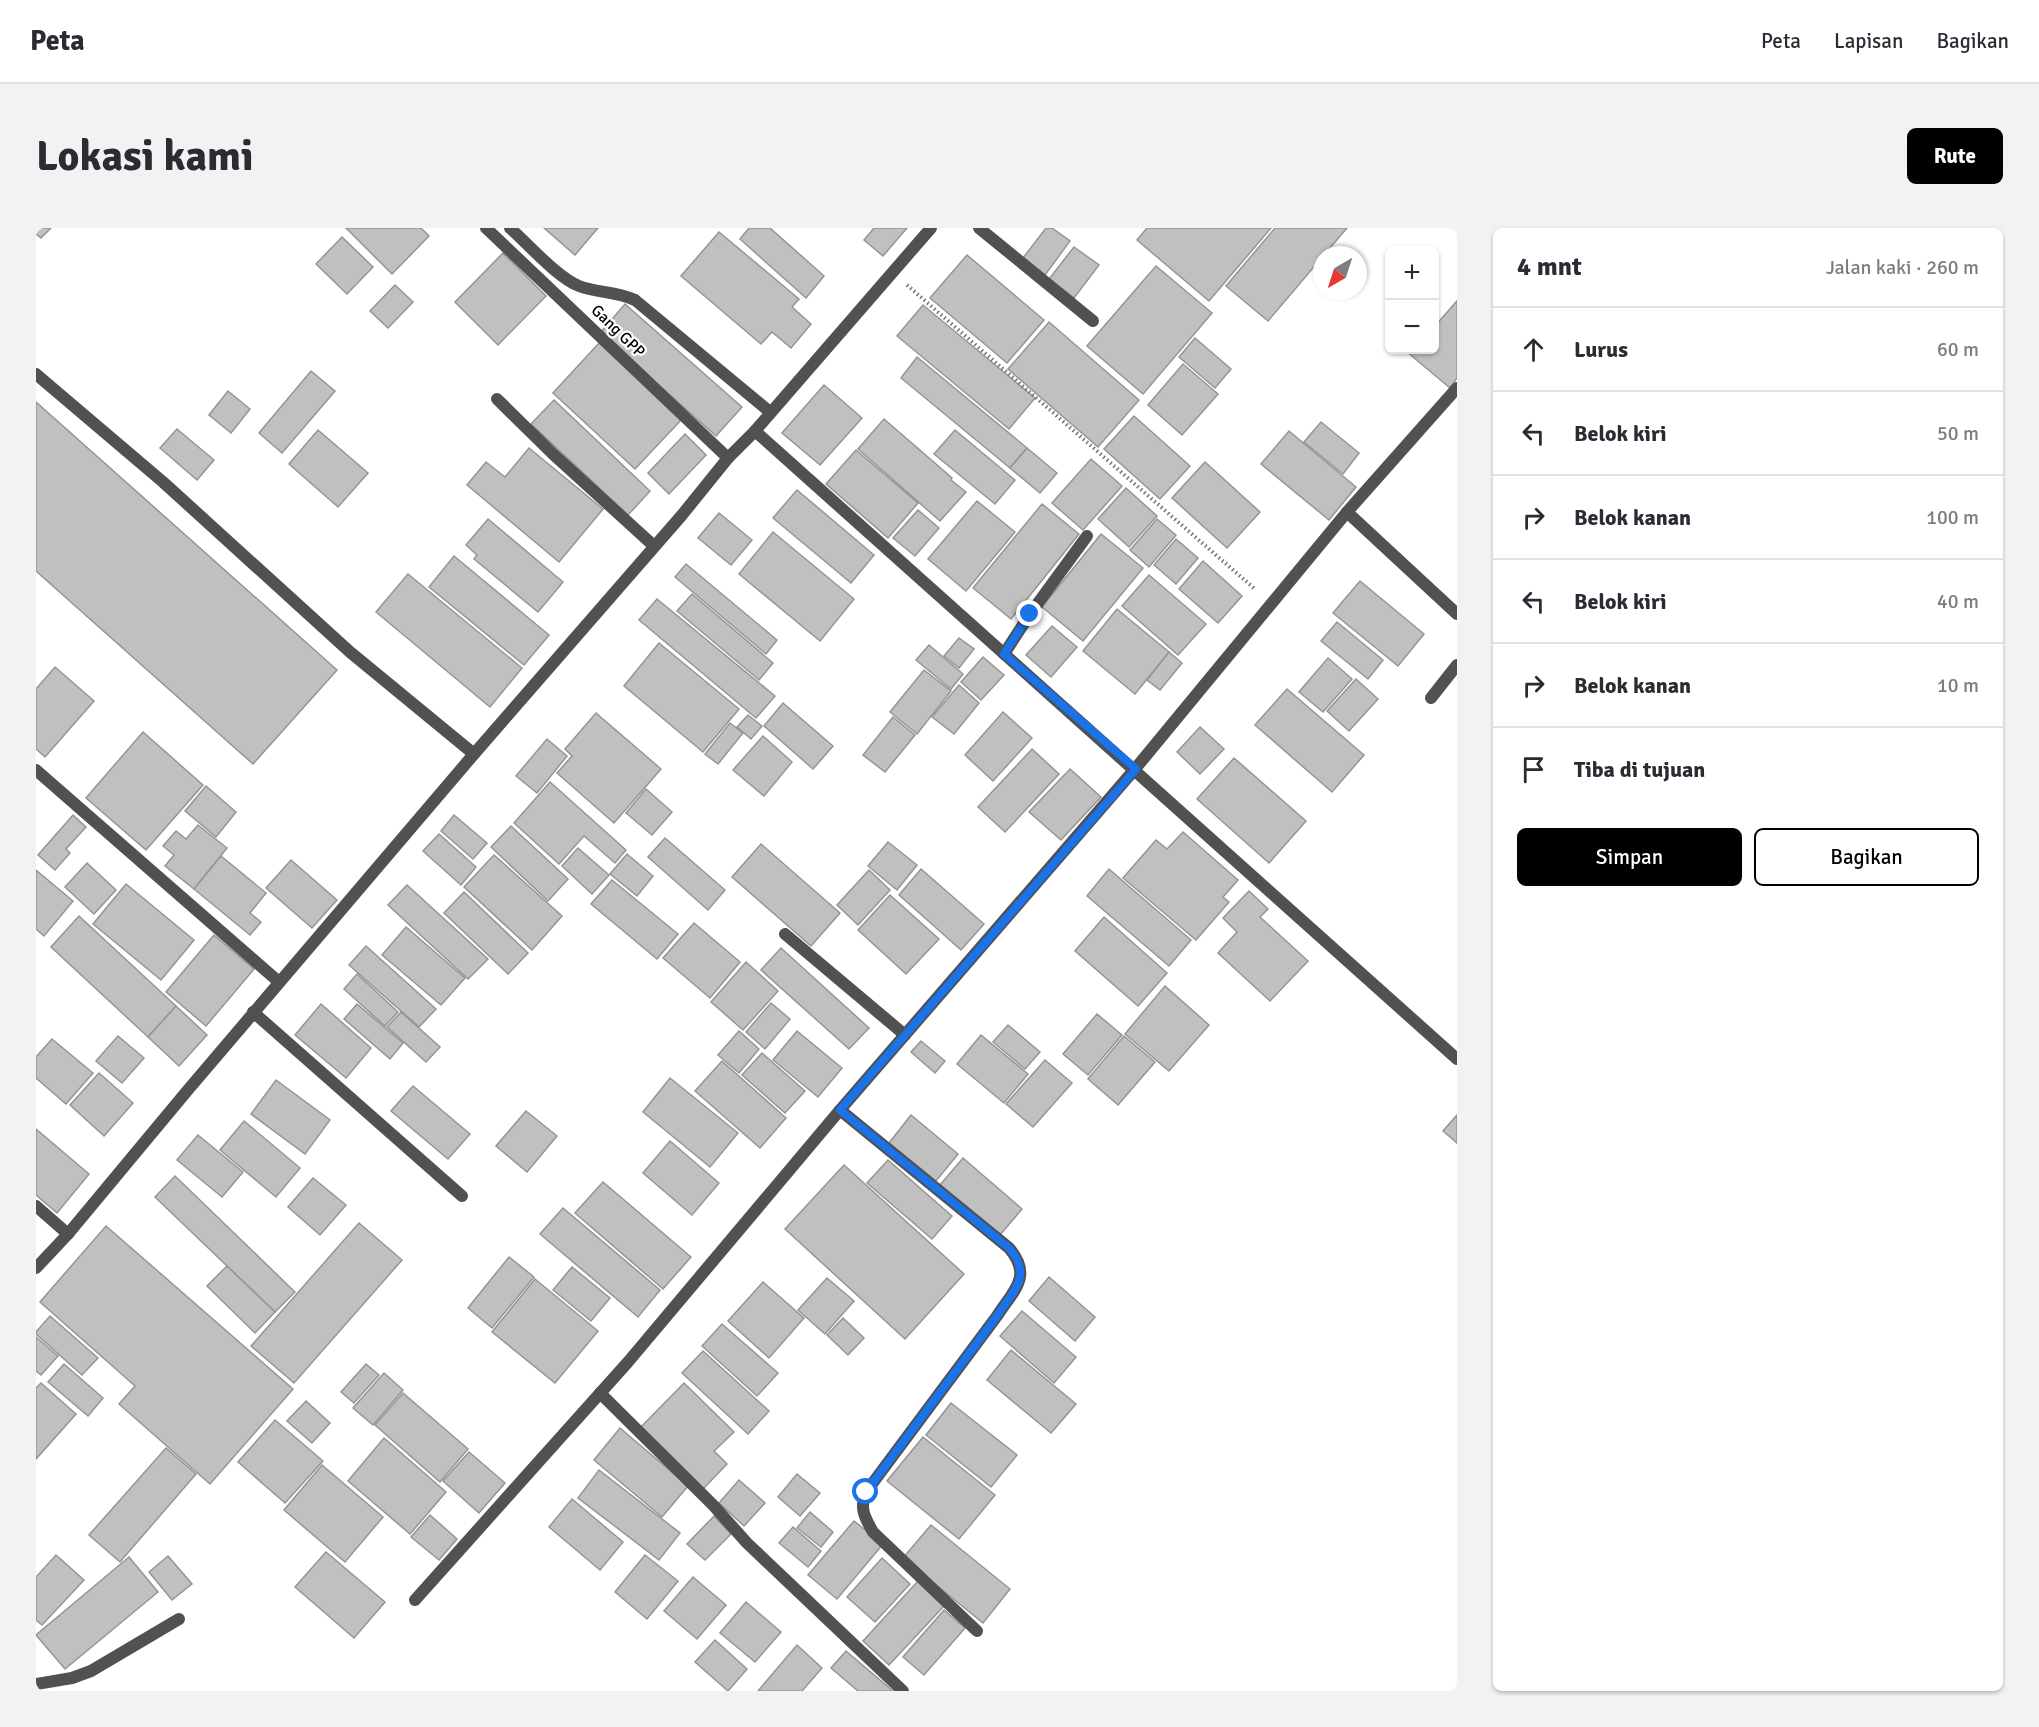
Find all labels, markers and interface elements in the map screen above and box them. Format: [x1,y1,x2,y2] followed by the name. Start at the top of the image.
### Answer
[30,24,85,58] text: Peta
[1761,28,1801,54] text: Peta
[1834,28,1903,54] text: Lapisan
[1936,28,2009,54] text: Bagikan
[1907,128,2003,184] button: Rute
[36,131,254,182] text: Lokasi kami
[1313,246,1367,300] north arrow
[1385,246,1439,354] map controls
[1385,246,1439,300] button: +
[1517,251,1582,283] text: 4 mnt
[1826,255,1979,280] text: Jalan kaki · 260 m
[587,300,649,362] street label: Gang GPP
[1385,300,1439,354] button: −
[1517,333,1550,366] icon: ahead
[1574,336,1628,363] text: Lurus
[1937,337,1979,362] text: 60 m
[1517,417,1550,450] icon: left
[1574,420,1667,447] text: Belok kiri
[1937,421,1979,446] text: 50 m
[1517,501,1550,534] icon: right
[1574,504,1691,531] text: Belok kanan
[1926,505,1979,530] text: 100 m
[1517,585,1550,618] icon: left
[1574,588,1667,615] text: Belok kiri
[1937,589,1979,614] text: 40 m
[1016,600,1042,626] route end
[1517,669,1550,702] icon: right
[1574,672,1691,699] text: Belok kanan
[1937,673,1979,698] text: 10 m
[1517,753,1550,786] icon: arrive
[1574,756,1705,783] text: Tiba di tujuan
[1517,828,1742,886] button: Simpan
[1754,828,1979,886] button: Bagikan
[852,1478,878,1504] route start

